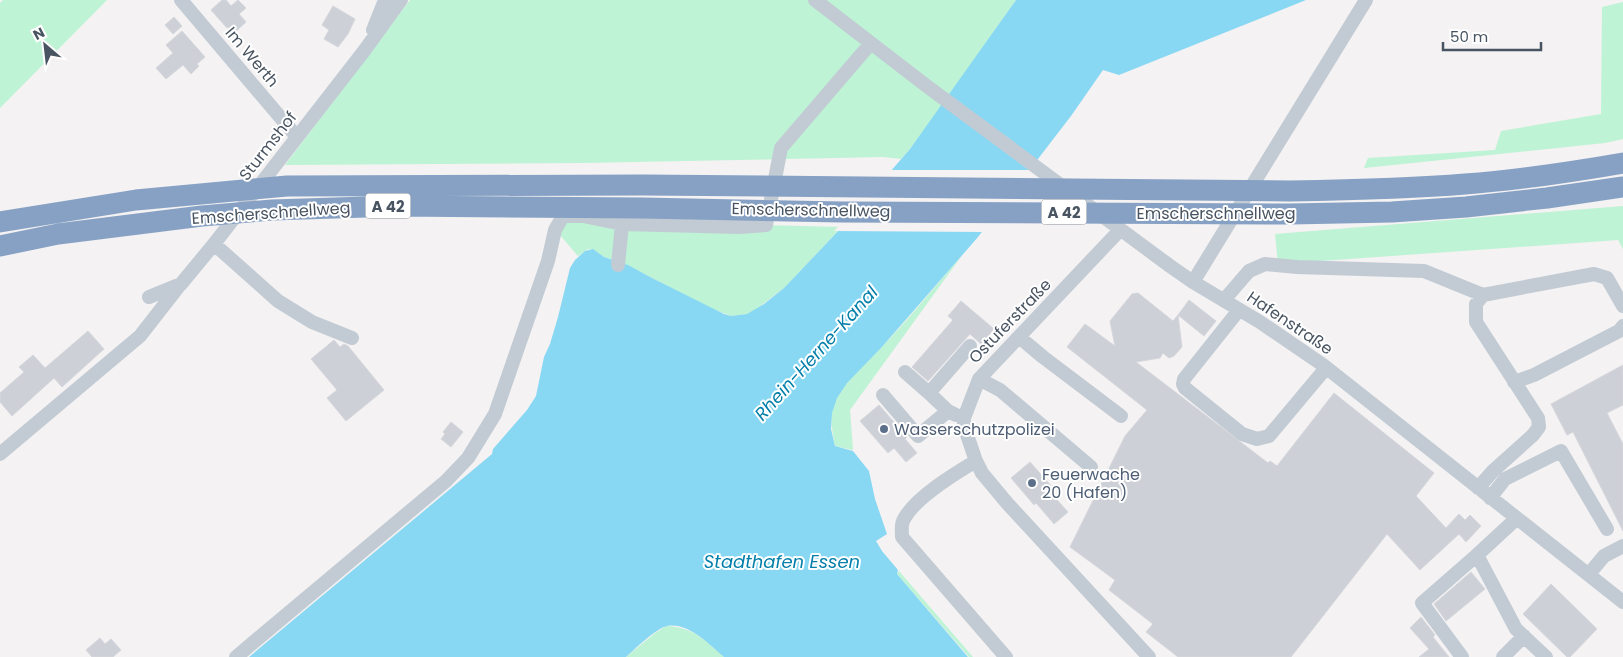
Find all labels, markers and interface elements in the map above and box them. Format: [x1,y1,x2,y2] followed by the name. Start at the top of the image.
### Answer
[20,20,70,70] north arrow
[1443,20,1540,52] scale bar
[30,22,48,45] text: N
[220,22,284,92] street label: Im Werth
[1450,26,1488,47] text: 50 m
[234,107,302,185] street label: Sturmshof
[366,194,410,218] road number: A 42
[191,196,351,230] street label: Emscherschnellweg
[731,197,891,223] street label: Emscherschnellweg
[1042,200,1086,224] road number: A 42
[1136,202,1296,225] street label: Emscherschnellweg
[964,273,1057,369] street label: Ostuferstraße
[749,280,884,426] water label: Rhein-Herne-Kanal
[1242,286,1338,360] street label: Hafenstraße
[894,418,1055,441] place label: Wasserschutzpolizei
[878,423,890,435] marker: Wasserschutzpolizei
[1042,463,1140,504] place label: Feuerwache 20 (Hafen)
[1026,477,1038,489] marker: Feuerwache 20 (Hafen)
[704,549,860,574] water label: Stadthafen Essen

